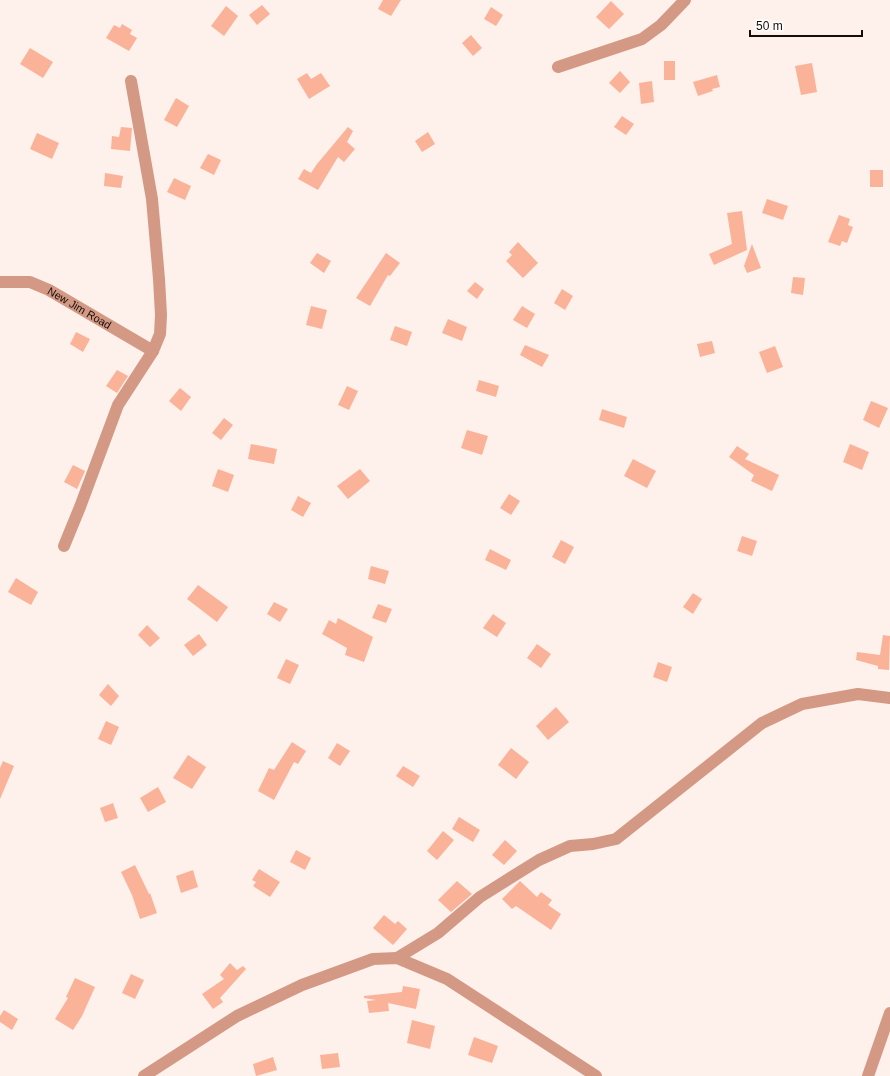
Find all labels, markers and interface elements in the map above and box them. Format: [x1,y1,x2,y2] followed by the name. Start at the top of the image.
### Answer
[750,12,862,38] scale bar
[756,19,783,33] text: 50 m
[46,285,113,331] street label: New Jim Road

